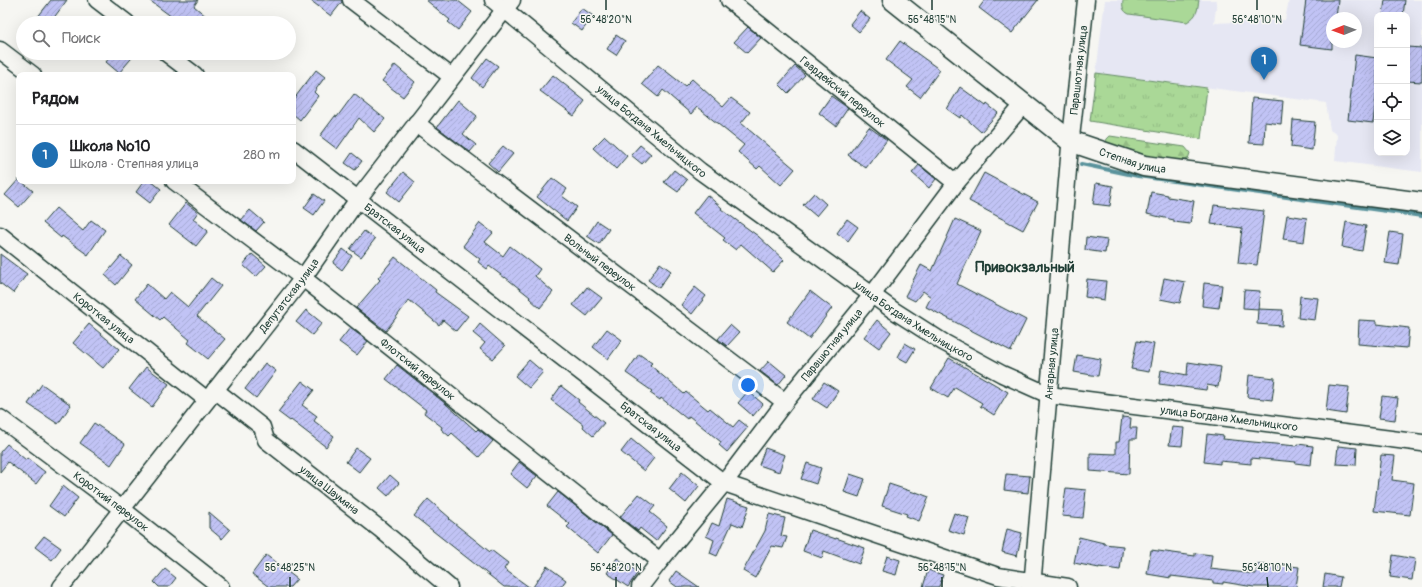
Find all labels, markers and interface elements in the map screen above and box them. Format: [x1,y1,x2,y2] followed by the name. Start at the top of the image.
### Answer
[1326,12,1362,48] north arrow
[1374,12,1410,156] map controls
[1374,12,1410,48] button: +
[580,14,632,26] text: 56°48'20"N
[908,14,957,26] text: 56°48'15"N
[1232,14,1282,26] text: 56°48'10"N
[16,16,296,60] search box
[1067,25,1090,115] street label: Парашютная улица
[30,27,52,49] icon: search
[62,29,101,48] text: Поиск
[1251,47,1277,80] pin: 1
[1374,48,1410,84] button: −
[797,53,888,130] street label: Гвардейский переулок
[594,81,709,180] street label: улица Богдана Хмельницкого
[1374,84,1410,120] button: locate
[32,88,79,109] text: Рядом
[1374,120,1410,156] button: layers
[70,137,151,156] text: Школа №10
[1097,145,1167,175] street label: Степная улица
[42,147,48,163] text: 1
[243,147,280,163] text: 280 m
[70,156,198,172] text: Школа · Степная улица
[362,200,428,256] street label: Братская улица
[562,231,639,294] street label: Вольный переулок
[256,256,321,336] street label: Депутатская улица
[975,258,1075,277] district label: Привокзальный
[851,277,976,364] street label: улица Богдана Хмельницкого
[71,290,137,346] street label: Короткая улица
[798,306,865,384] street label: Парашютная улица
[1042,327,1061,400] street label: Ангарная улица
[378,335,458,403] street label: Флотский переулок
[738,375,758,395] your location
[618,399,684,454] street label: Братская улица
[1159,403,1299,433] street label: улица Богдана Хмельницкого
[296,462,362,517] street label: улица Шаумяна
[71,469,152,534] street label: Короткий переулок
[265,562,315,574] text: 56°48'25"N
[590,562,642,574] text: 56°48'20"N
[918,562,967,574] text: 56°48'15"N
[1242,562,1292,574] text: 56°48'10"N

